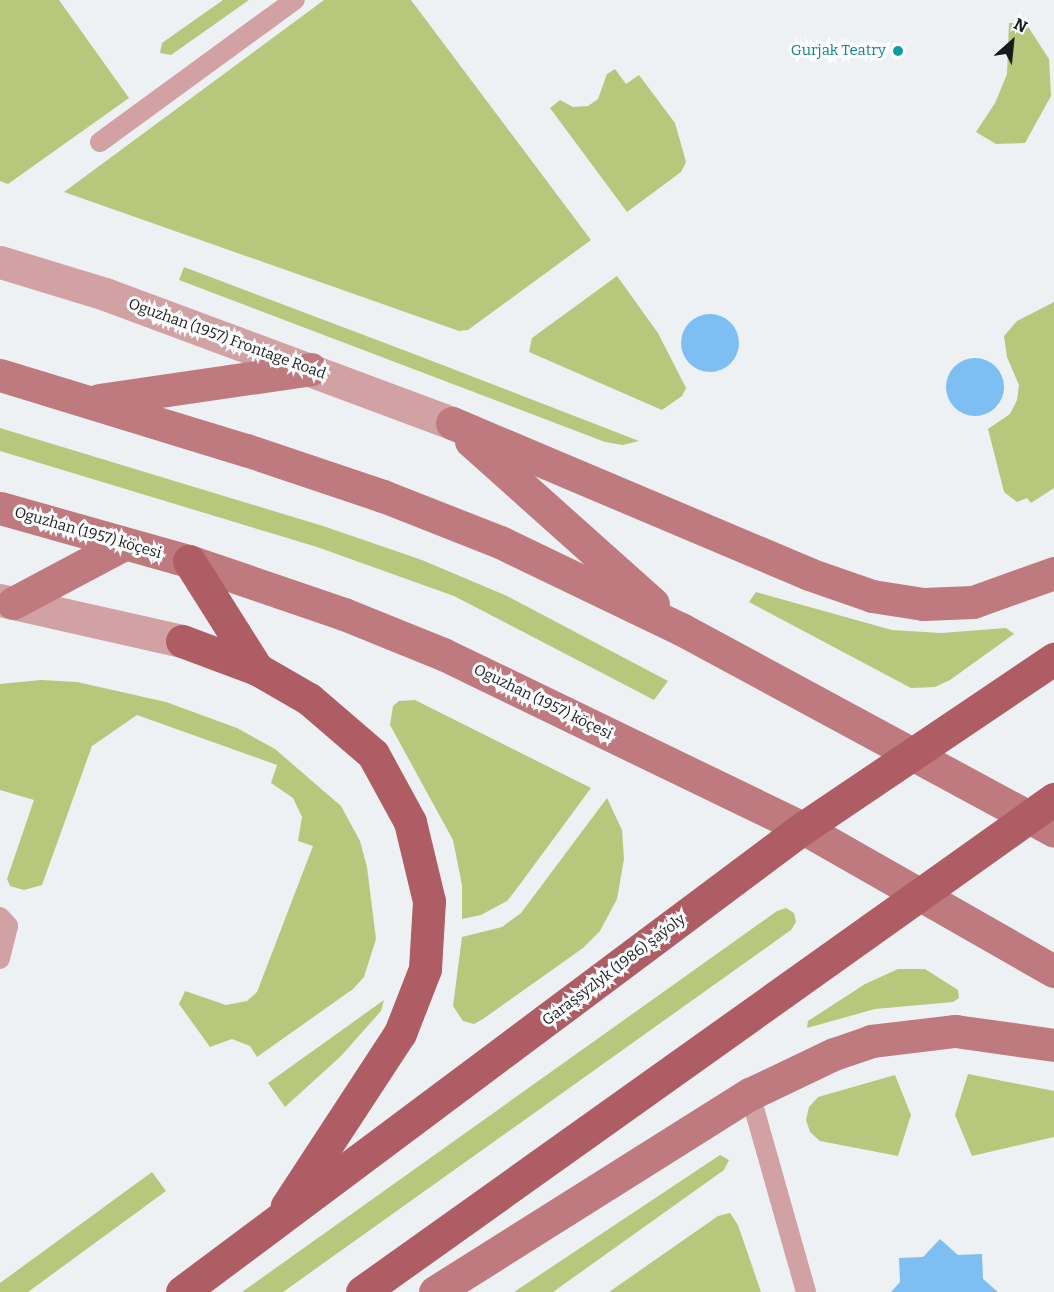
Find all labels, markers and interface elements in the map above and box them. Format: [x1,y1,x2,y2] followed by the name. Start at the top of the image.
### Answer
[982,12,1042,72] north arrow
[1011,14,1030,37] text: N
[791,42,886,60] place label: Gurjak Teatry
[891,44,905,58] marker: Gurjak Teatry
[126,295,328,383] street label: Oguzhan (1957) Frontage Road
[13,503,163,563] street label: Oguzhan (1957) köçesi
[471,661,615,743] street label: Oguzhan (1957) köçesi
[539,910,689,1030] street label: Garaşsyzlyk (1986) şaýoly

